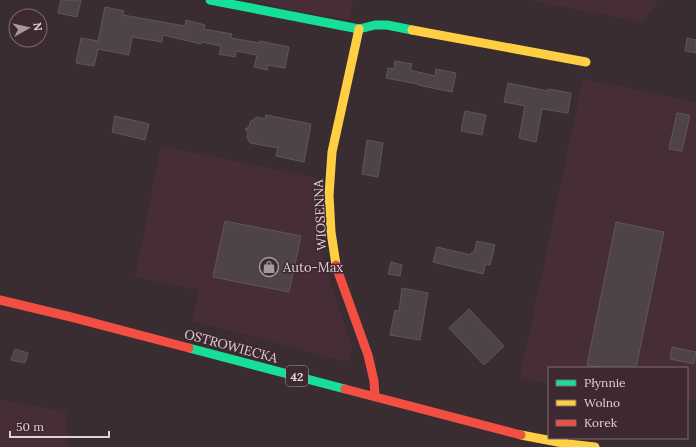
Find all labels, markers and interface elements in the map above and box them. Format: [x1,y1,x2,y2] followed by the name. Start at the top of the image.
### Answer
[8,8,48,48] north arrow
[30,21,45,32] text: N
[310,178,330,251] street label: WIOSENNA
[258,256,280,278] shop icon: Auto-Max
[282,259,343,276] place label: Auto-Max
[183,325,280,367] street label: OSTROWIECKA
[286,366,308,386] road number: 42
[548,367,688,439] legend
[584,375,626,390] text: Płynnie
[584,395,620,410] text: Wolno
[10,413,109,439] scale bar
[584,415,618,430] text: Korek
[16,419,44,434] text: 50 m

